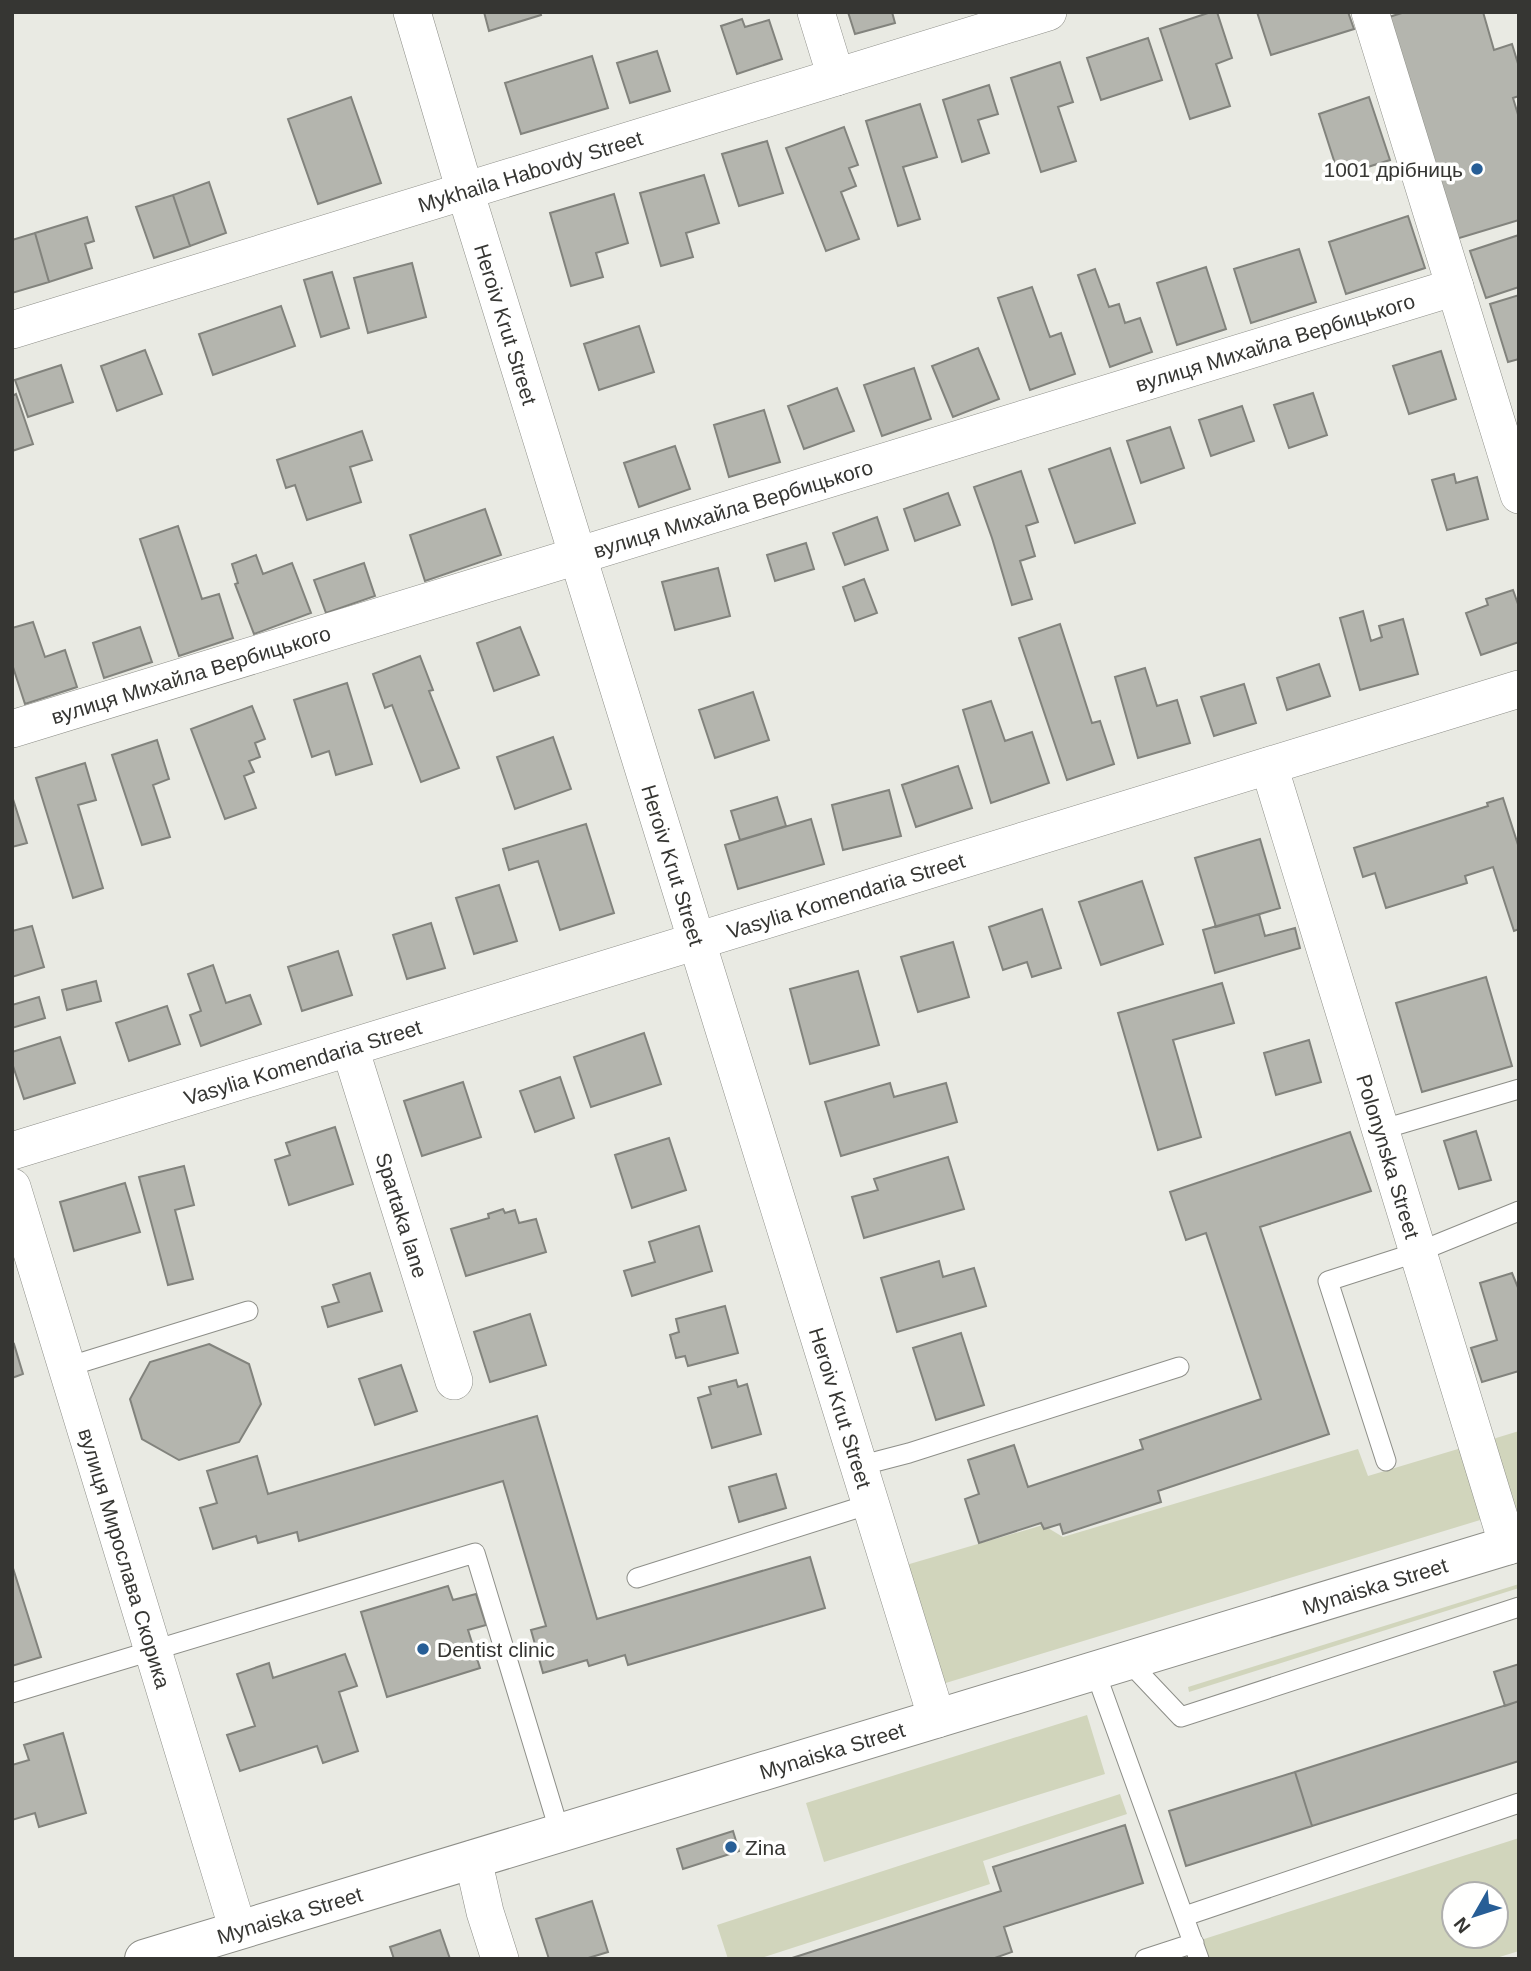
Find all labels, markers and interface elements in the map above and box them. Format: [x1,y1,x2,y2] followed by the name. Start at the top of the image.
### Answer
[415,126,645,216] street label: Mykhaila Habovdy Street
[1324,158,1463,181] place label: 1001 дрібниць
[1469,161,1485,177] marker: 1001 дрібниць
[470,241,542,407] street label: Heroiv Krut Street
[1133,289,1418,396] street label: вулиця Михайла Вербицького
[591,455,875,562] street label: вулиця Михайла Вербицького
[48,621,333,728] street label: вулиця Михайла Вербицького
[638,782,709,948] street label: Heroiv Krut Street
[724,848,967,943] street label: Vasylia Komendaria Street
[181,1015,424,1109] street label: Vasylia Komendaria Street
[1353,1071,1425,1241] street label: Polonynska Street
[372,1150,432,1280] street label: Spartaka lane
[805,1324,876,1491] street label: Heroiv Krut Street
[75,1425,175,1691] street label: вулиця Мирослава Скорика
[1299,1553,1450,1619] street label: Mynaiska Street
[437,1638,555,1661] place label: Dentist clinic
[415,1641,431,1657] marker: Dentist clinic
[757,1717,908,1783] street label: Mynaiska Street
[745,1836,786,1859] place label: Zina
[723,1839,739,1855] marker: Zina
[1440,1880,1510,1950] north arrow
[214,1882,365,1948] street label: Mynaiska Street
[1450,1913,1475,1937] text: N

